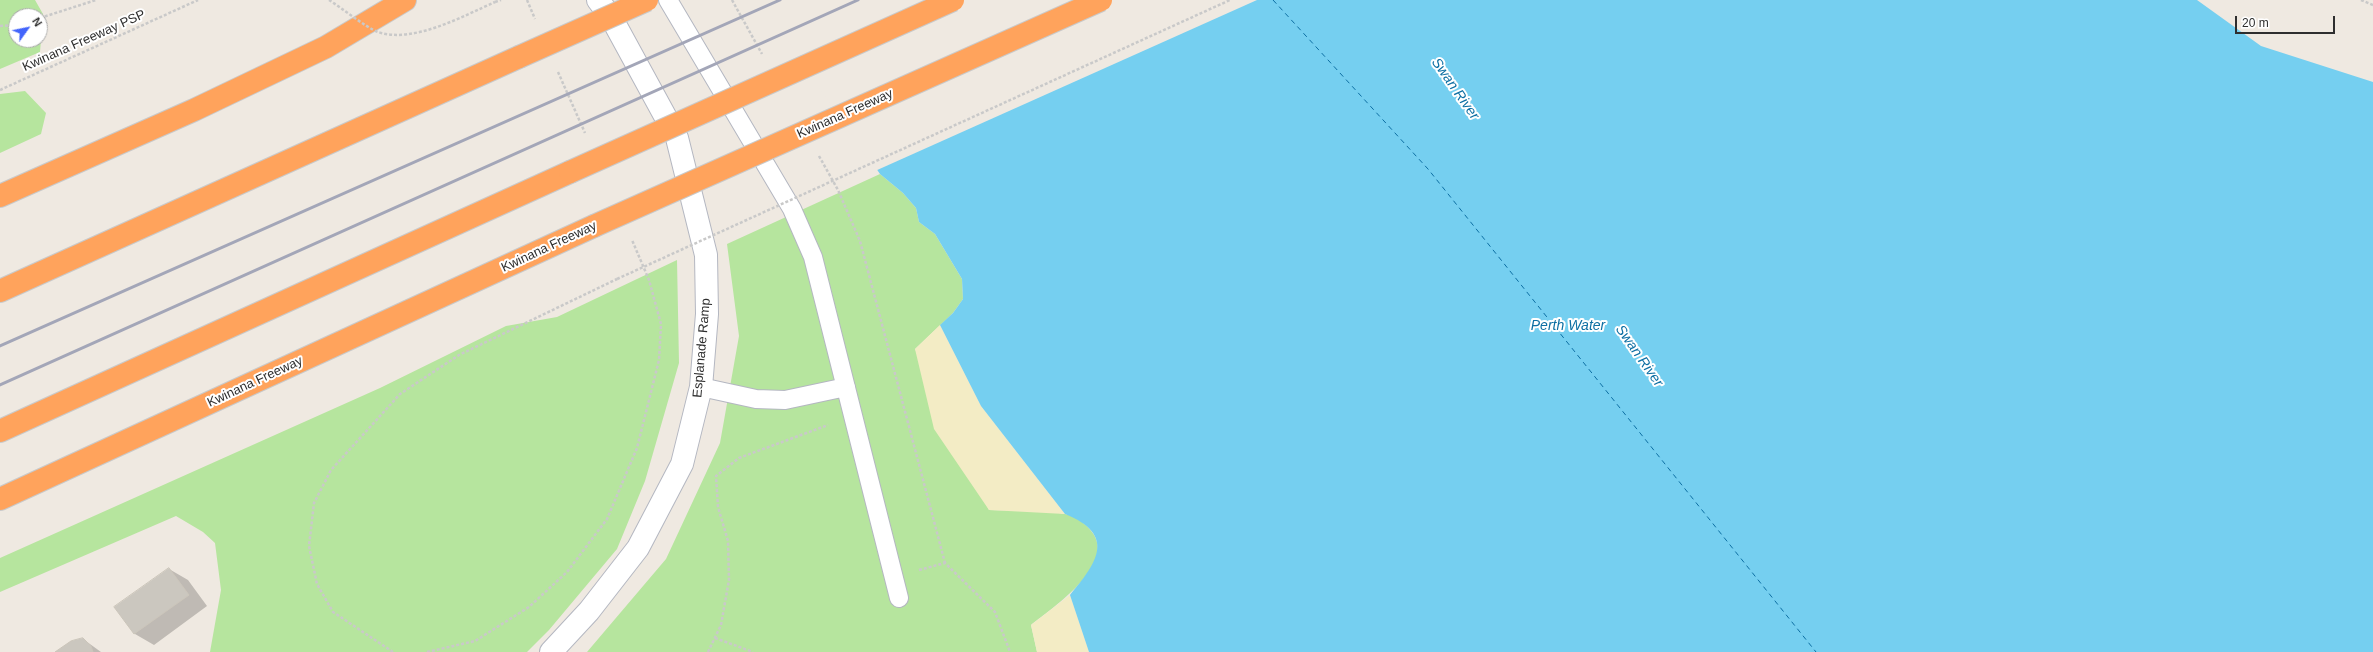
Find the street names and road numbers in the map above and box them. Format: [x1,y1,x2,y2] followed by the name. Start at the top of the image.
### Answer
[20,7,148,75] street label: Kwinana Freeway PSP
[795,86,895,142] street label: Kwinana Freeway
[499,218,599,276] street label: Kwinana Freeway
[690,298,714,398] street label: Esplanade Ramp
[205,353,305,411] street label: Kwinana Freeway

